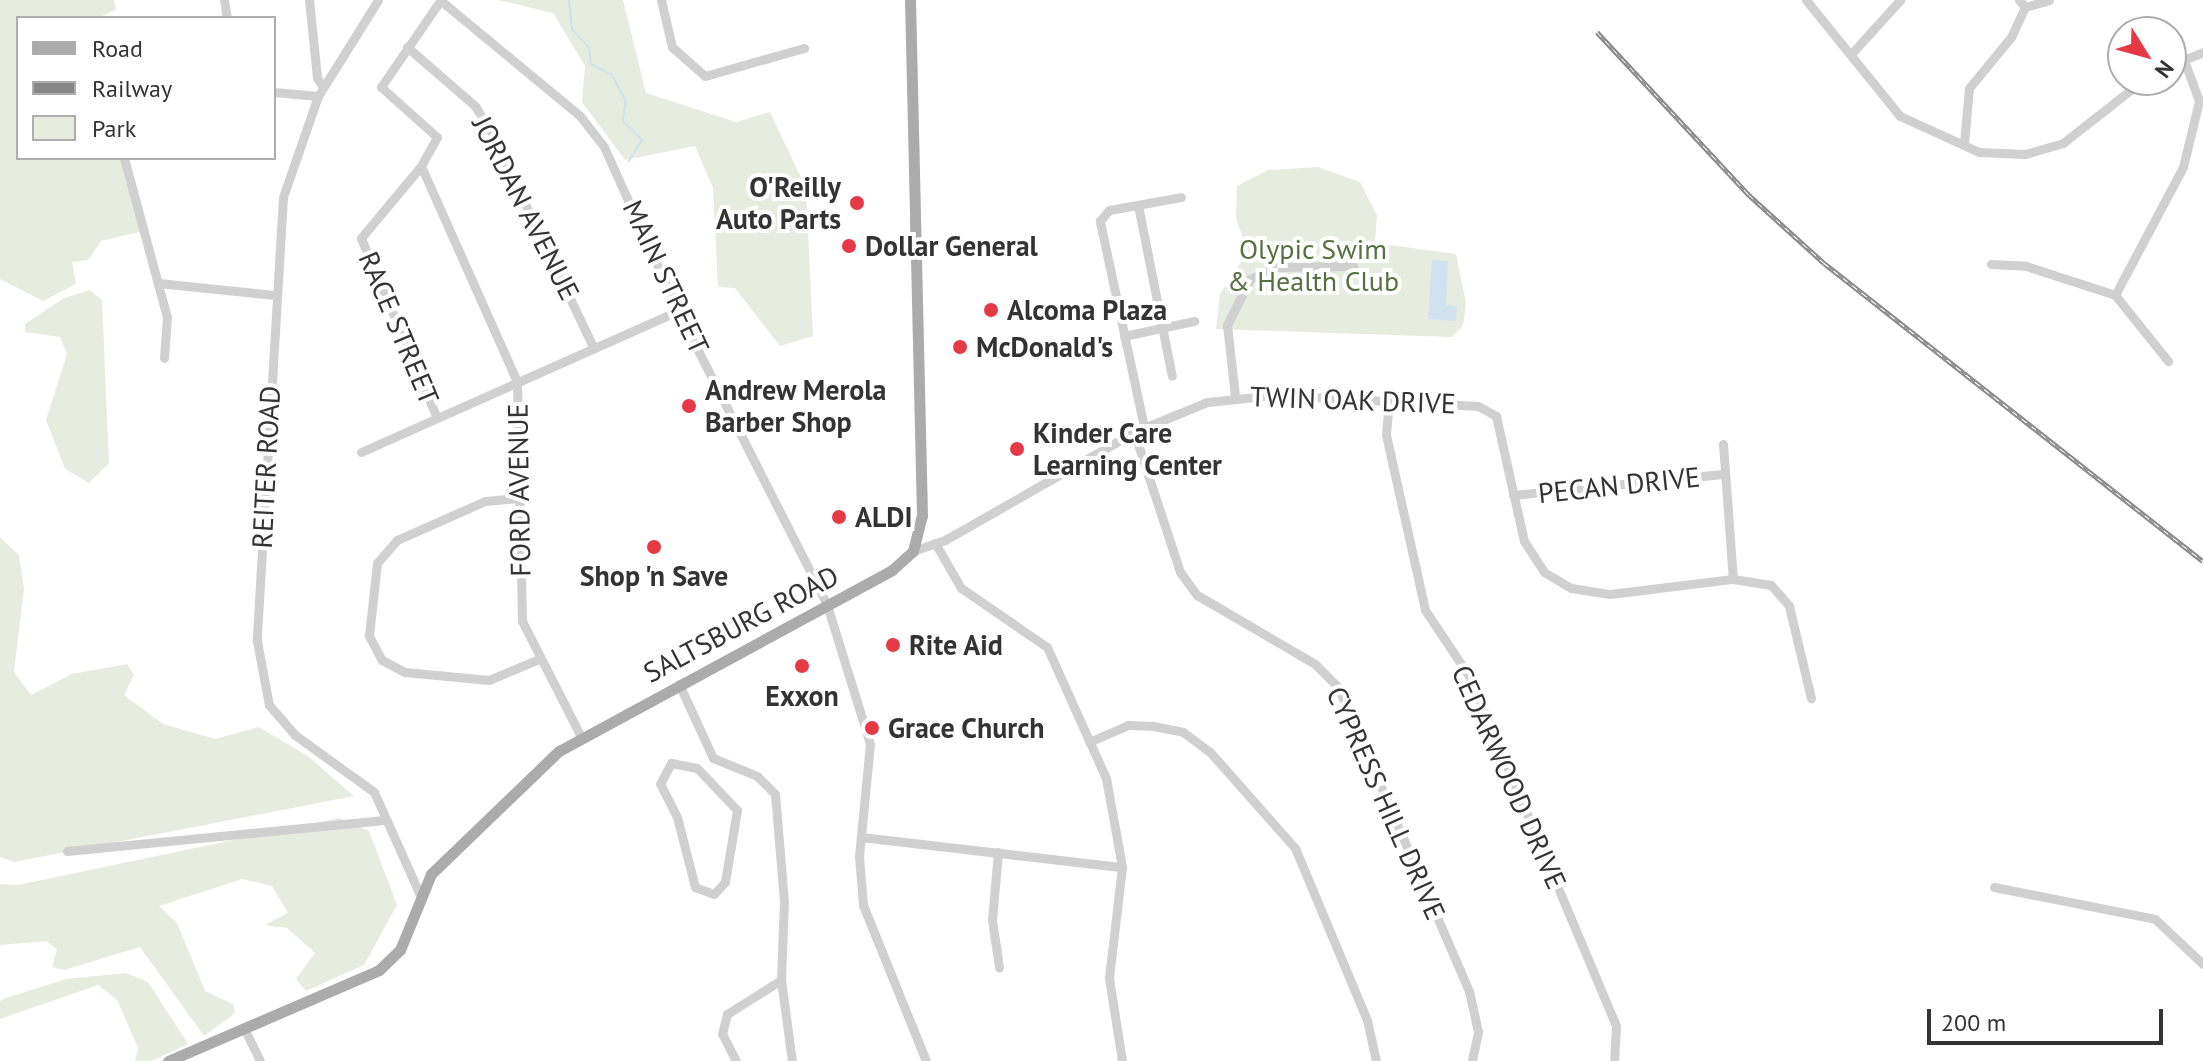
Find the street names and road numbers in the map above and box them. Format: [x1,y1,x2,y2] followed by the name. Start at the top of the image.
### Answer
[465,110,587,306] street label: JORDAN AVENUE
[616,195,716,359] street label: MAIN STREET
[352,247,446,409] street label: RACE STREET
[1249,380,1457,420] street label: TWIN OAK DRIVE
[245,385,287,549] street label: REITER ROAD
[501,403,537,577] street label: FORD AVENUE
[1536,460,1702,510] street label: PECAN DRIVE
[638,558,844,690] street label: SALTSBURG ROAD
[1445,660,1573,894] street label: CEDARWOOD DRIVE
[1319,681,1453,925] street label: CYPRESS HILL DRIVE

